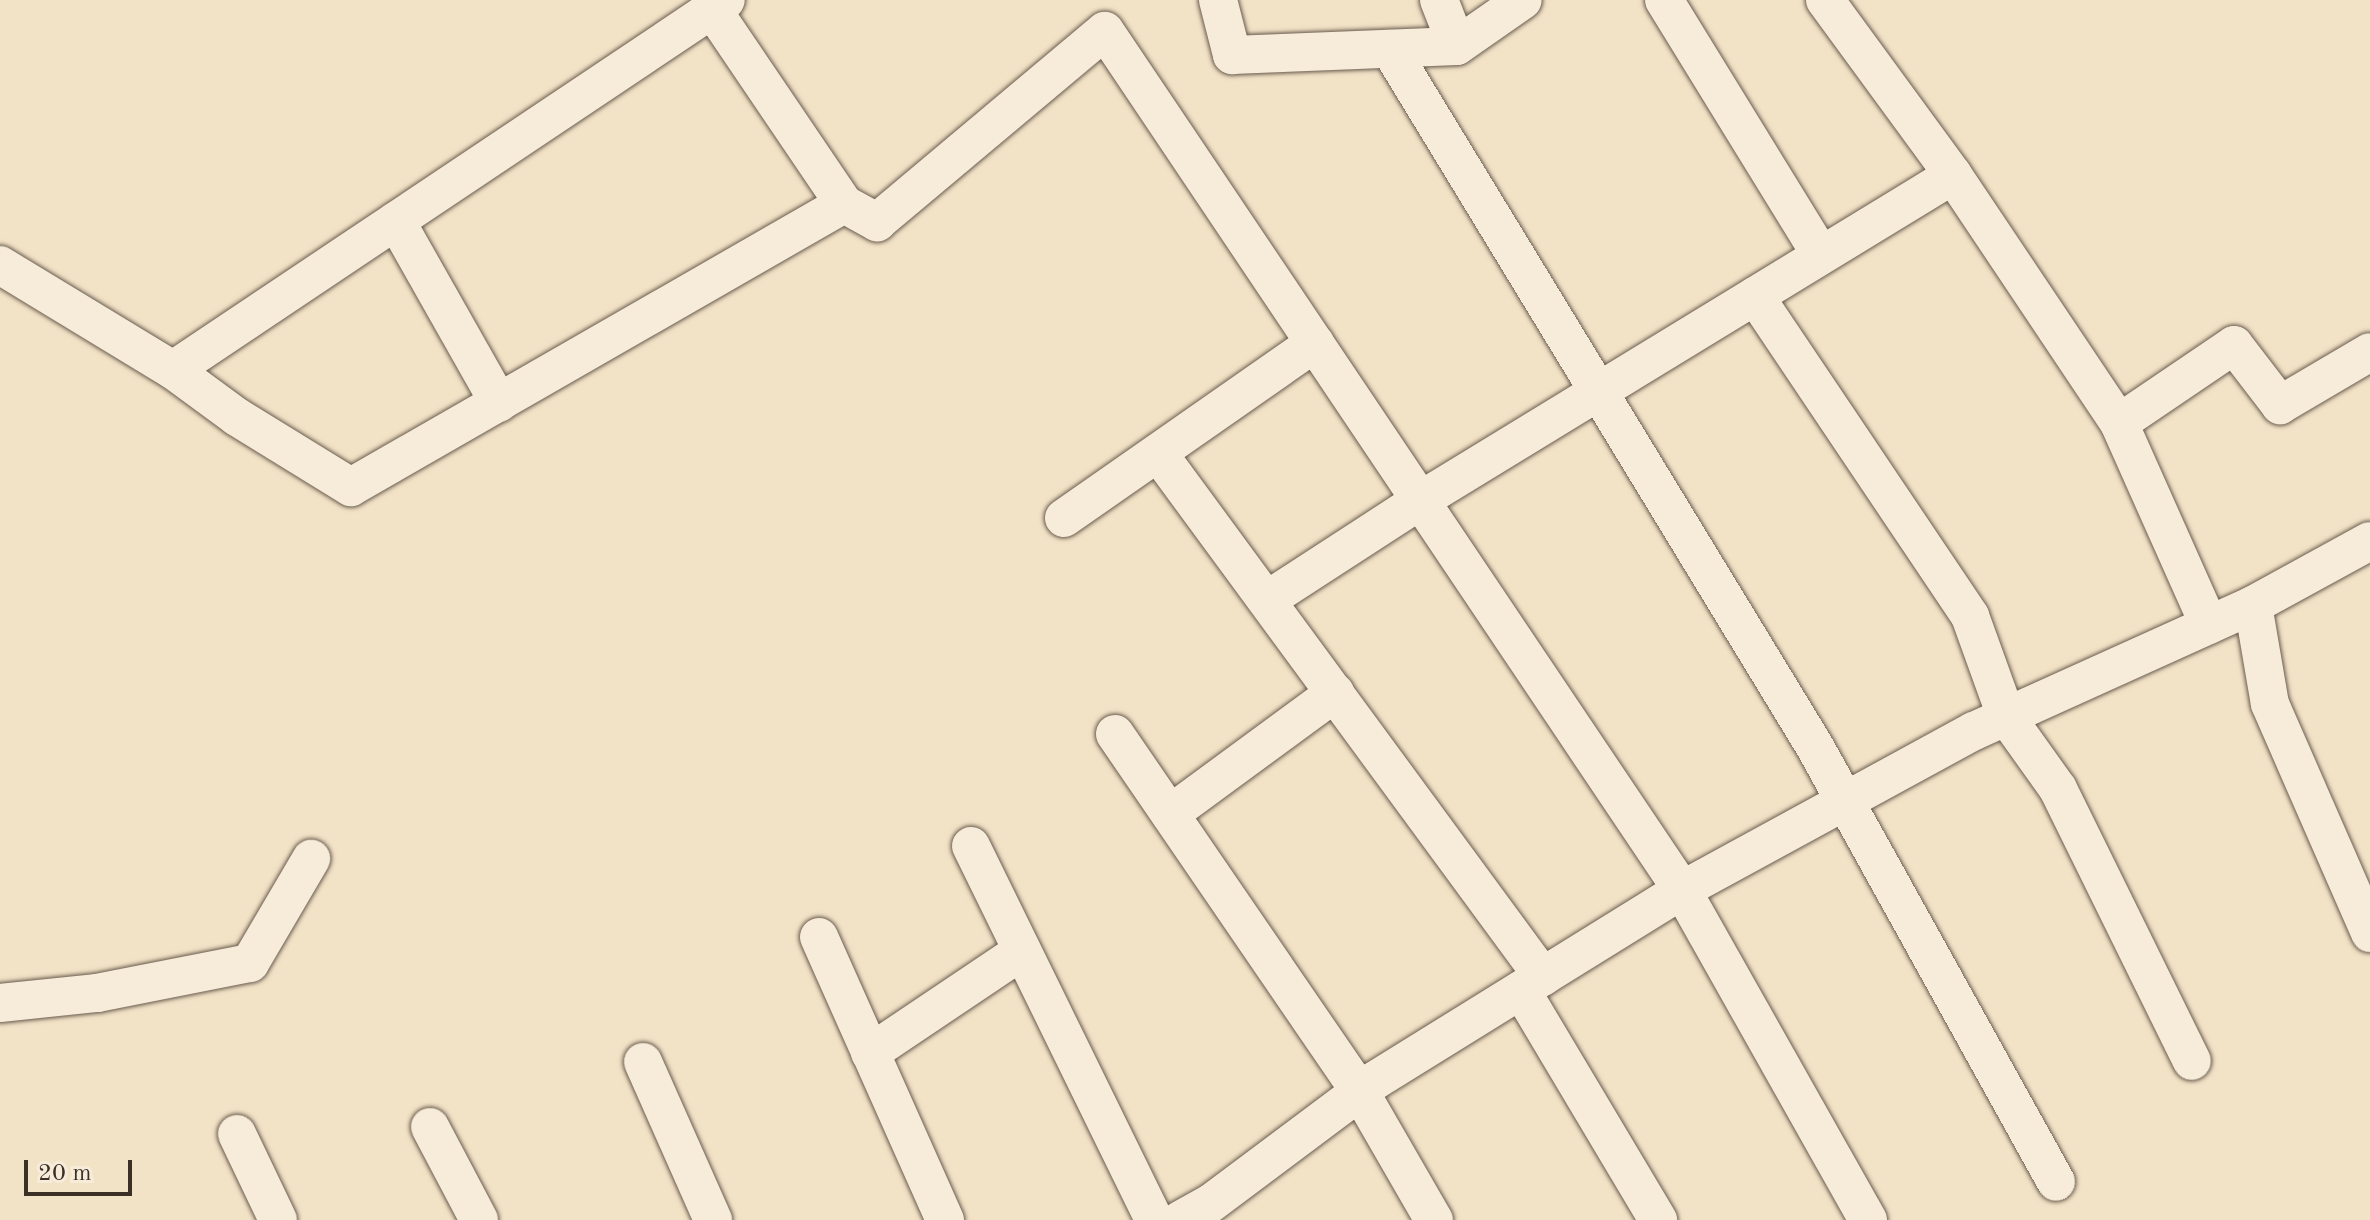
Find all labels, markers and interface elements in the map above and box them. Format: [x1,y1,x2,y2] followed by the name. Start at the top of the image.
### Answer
[28,1144,136,1194] scale bar
[38,1162,92,1186] text: 20 m

